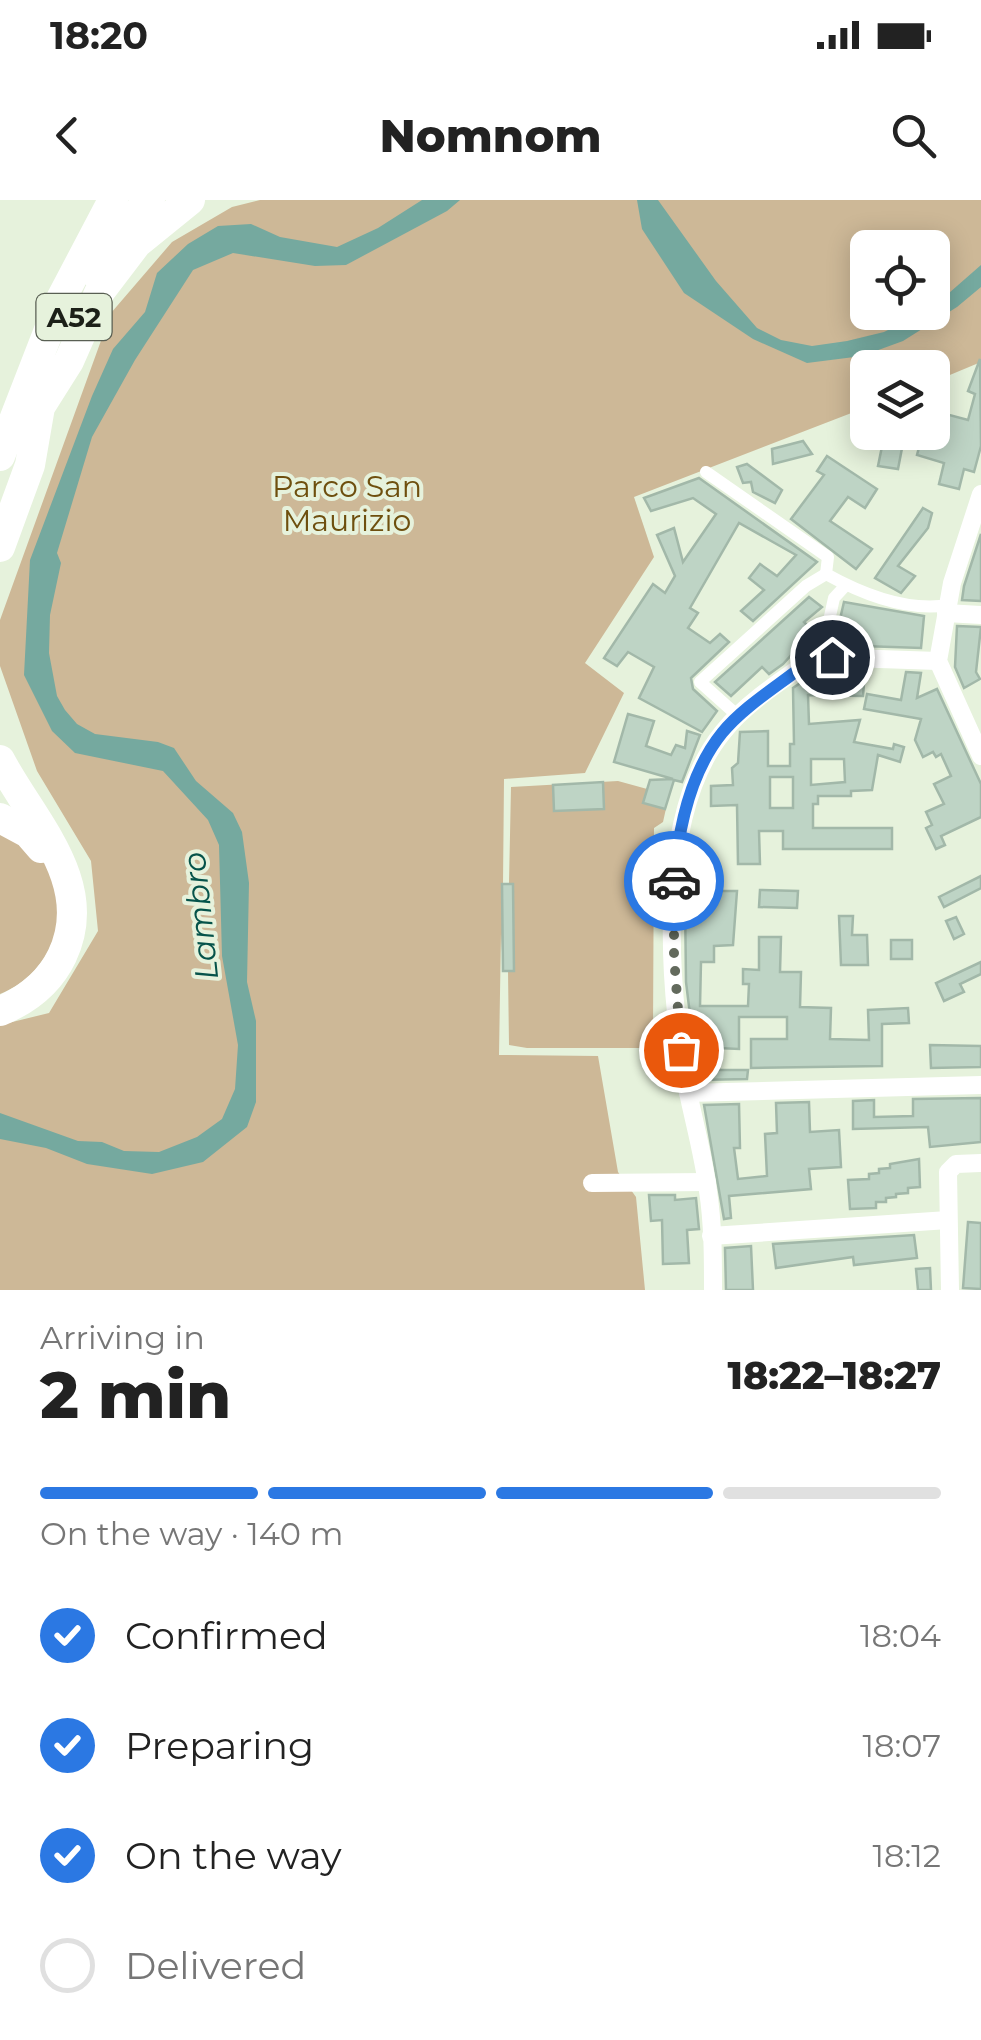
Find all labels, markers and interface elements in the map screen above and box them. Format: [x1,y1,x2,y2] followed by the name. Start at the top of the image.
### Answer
[50,12,148,59] text: 18:20
[40,108,95,163] icon: back
[380,108,601,163] text: Nomnom
[886,108,941,163] icon: search
[850,230,950,450] map controls
[850,230,950,330] button: locate
[36,294,112,340] road number: A52
[850,350,950,450] button: layers
[272,468,422,539] park label: Parco San Maurizio
[790,615,875,700] pin
[805,630,860,685] icon: home
[624,831,724,931] courier
[174,850,226,982] water label: Lambro
[647,854,702,909] icon: car
[639,1008,724,1093] pin
[654,1023,709,1078] icon: bag
[40,1318,205,1357] text: Arriving in
[728,1352,941,1399] text: 18:22–18:27
[40,1355,231,1434] text: 2 min
[40,1514,343,1553] text: On the way · 140 m
[40,1608,95,1663] icon: check
[125,1612,328,1659] text: Confirmed
[860,1616,941,1655] text: 18:04
[40,1718,95,1773] icon: check
[125,1722,314,1769] text: Preparing
[862,1726,941,1765] text: 18:07
[40,1828,95,1883] icon: check
[125,1832,342,1879] text: On the way
[873,1836,941,1875] text: 18:12
[125,1942,306,1989] text: Delivered

